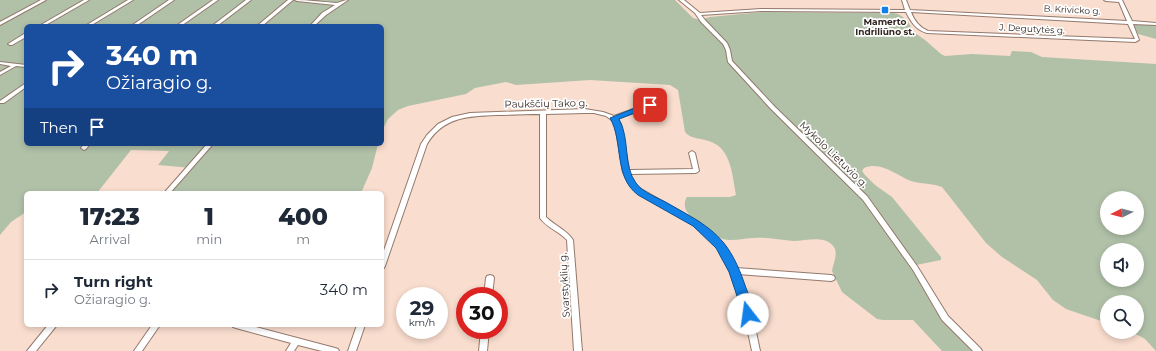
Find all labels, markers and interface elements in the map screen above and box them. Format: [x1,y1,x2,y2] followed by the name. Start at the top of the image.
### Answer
[1043,3,1101,16] street label: B. Krivicko g.
[880,5,890,15] marker: Mamerto Indriliūno st.
[855,16,915,37] place label: Mamerto Indriliūno st.
[998,21,1065,36] street label: J. Degutytės g.
[106,38,198,72] text: 340 m
[40,40,92,92] icon: right
[106,72,212,94] text: Ožiaragio g.
[633,88,667,122] pin
[639,94,661,116] icon: arrive
[504,96,588,111] street label: Paukščių Tako g.
[86,116,108,138] icon: arrive
[40,118,78,137] text: Then
[797,118,871,190] street label: Mykolo Lietuvio g.
[1100,191,1144,235] north arrow
[1100,191,1144,339] map controls
[80,202,140,231] text: 17:23
[204,202,214,231] text: 1
[278,202,328,231] text: 400
[90,231,131,247] text: Arrival
[196,231,222,247] text: min
[296,231,310,247] text: m
[1100,243,1144,287] button: sound
[556,252,573,318] street label: Svarstyklių g.
[74,272,153,291] text: Turn right
[40,279,62,301] icon: right
[320,280,368,299] text: 340 m
[456,287,508,339] speed limit sign: 30
[74,291,151,307] text: Ožiaragio g.
[727,293,769,335] position arrow
[1100,295,1144,339] button: search
[410,296,434,320] text: 29
[409,316,435,329] text: km/h

